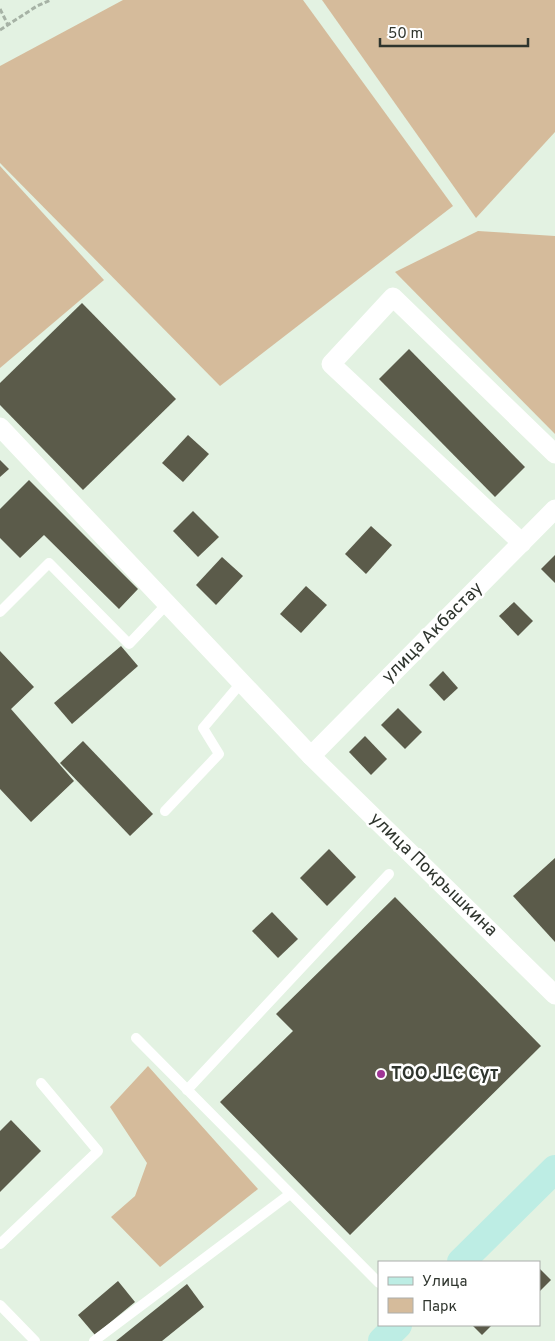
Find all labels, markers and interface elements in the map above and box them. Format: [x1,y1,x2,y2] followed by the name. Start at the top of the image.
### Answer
[380,15,528,47] scale bar
[388,25,423,44] text: 50 m
[377,577,489,689] street label: улица Акбастау
[364,808,502,942] street label: улица Покрышкина
[391,1063,499,1086] place label: ТОО JLC Сут
[375,1068,387,1080] marker: ТОО JLC Сут
[378,1261,540,1326] legend
[422,1273,467,1292] text: Улица
[422,1298,457,1317] text: Парк

